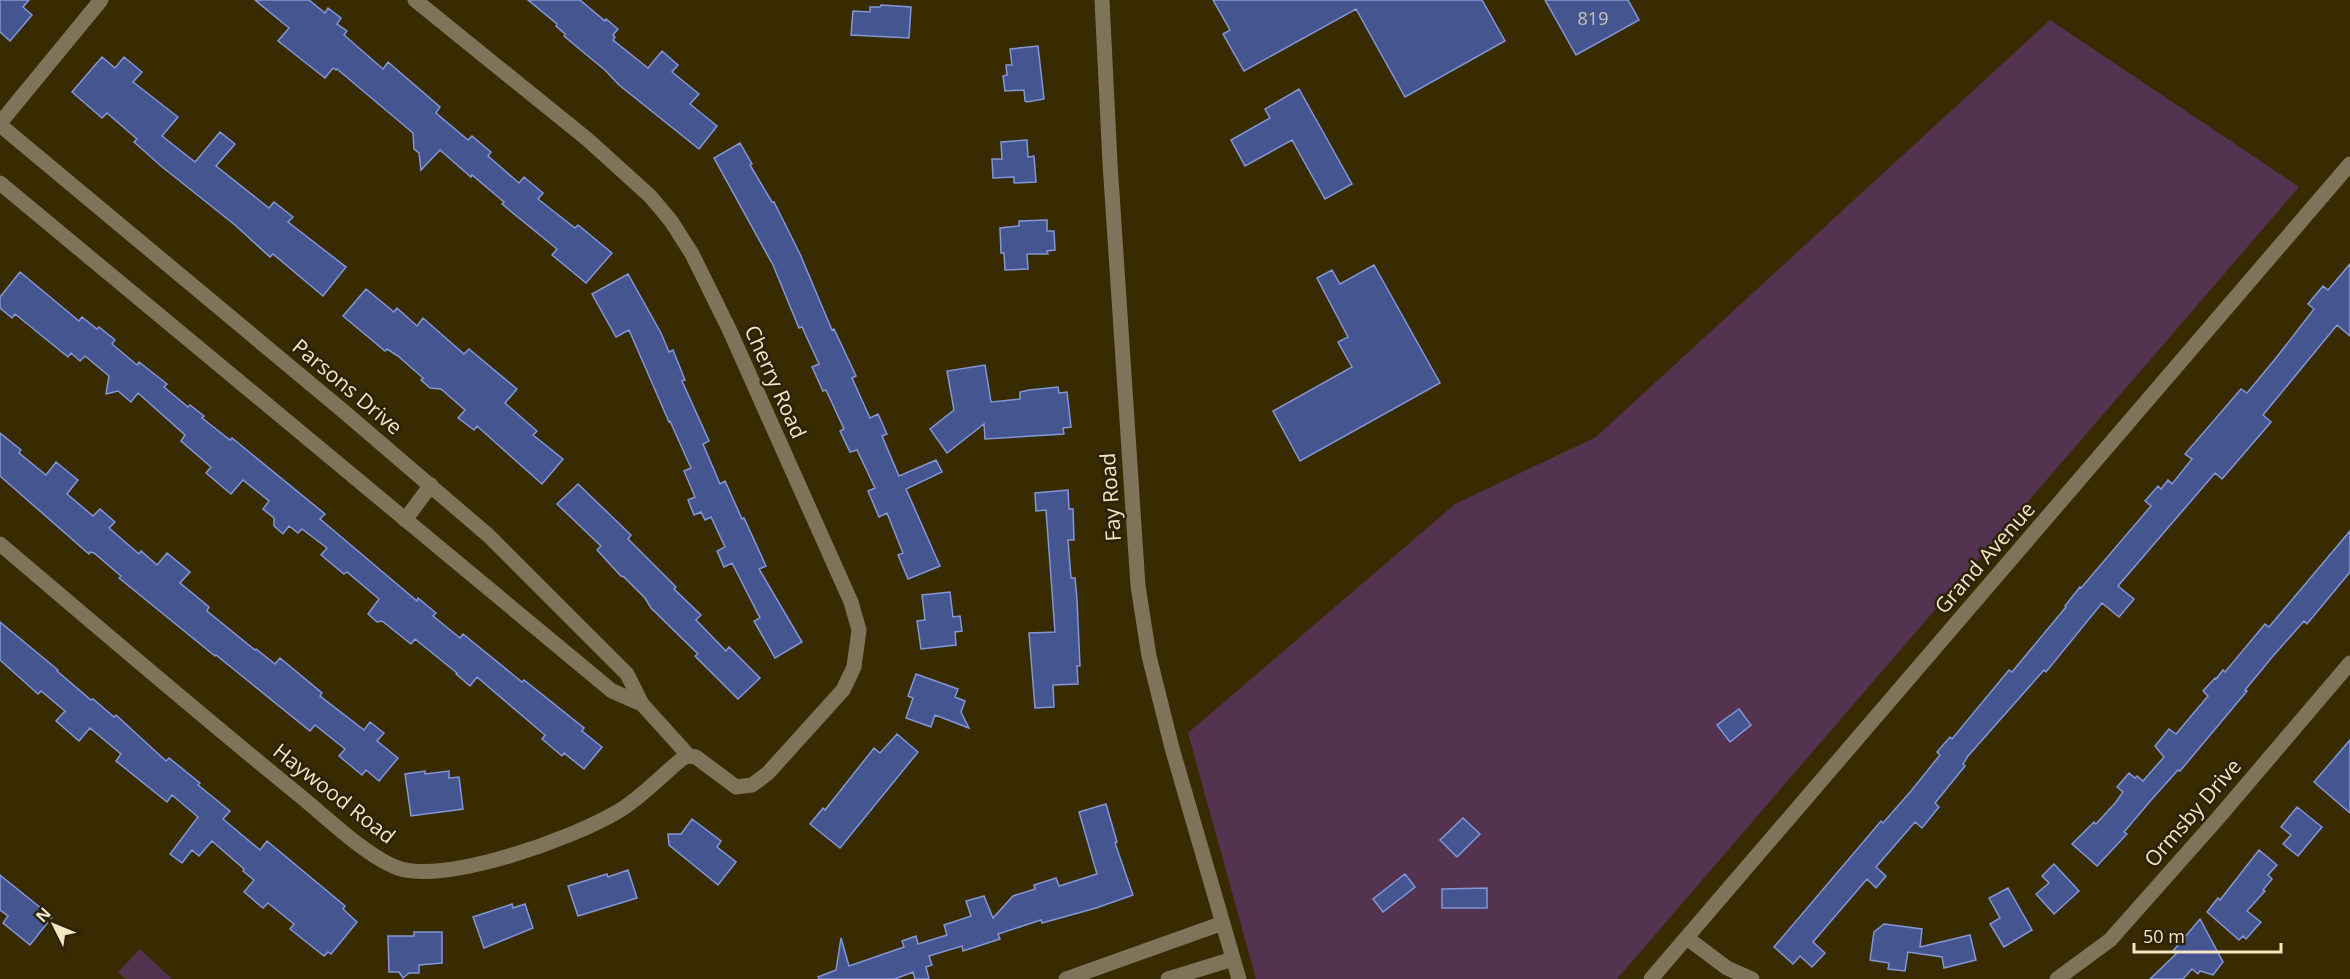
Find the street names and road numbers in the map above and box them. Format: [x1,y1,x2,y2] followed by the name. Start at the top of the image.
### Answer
[738,321,813,443] street label: Cherry Road
[287,332,408,440] street label: Parsons Drive
[1093,452,1127,542] street label: Fay Road
[1928,495,2041,619] street label: Grand Avenue
[268,737,401,850] street label: Haywood Road
[2138,752,2247,872] street label: Ormsby Drive

